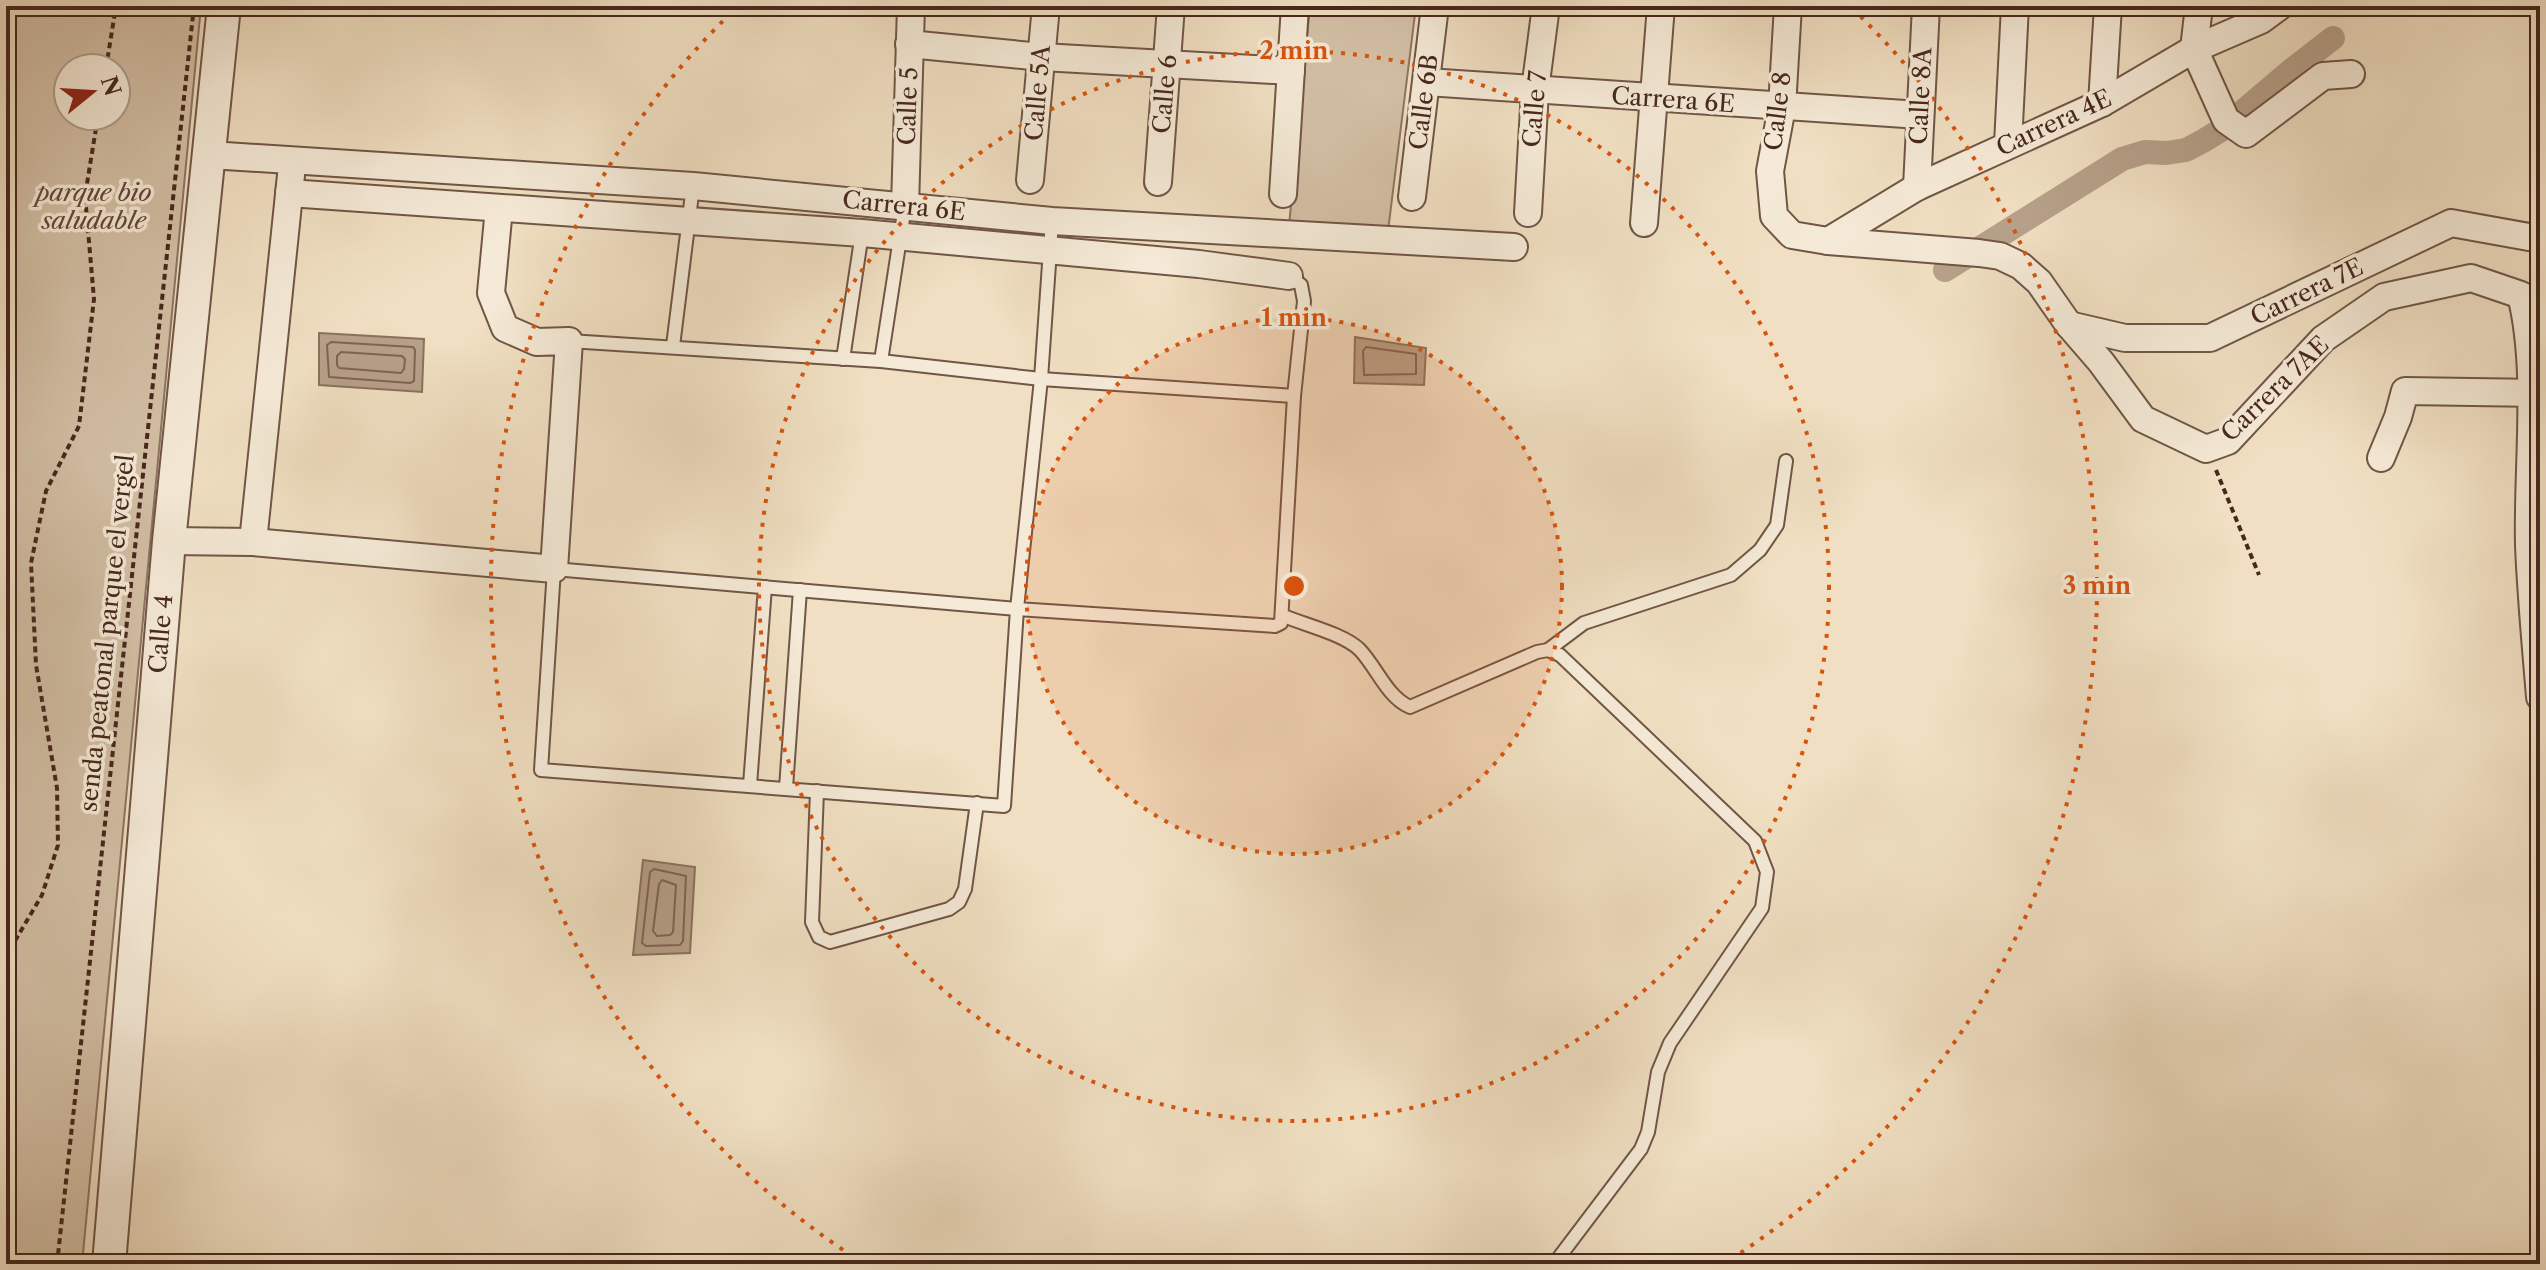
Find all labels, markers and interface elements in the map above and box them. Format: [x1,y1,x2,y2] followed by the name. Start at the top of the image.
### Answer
[1259,36,1329,65] text: 2 min
[1019,43,1056,142] street label: Calle 5A
[1903,45,1938,145] street label: Calle 8A
[52,52,132,132] north arrow
[1403,52,1444,151] street label: Calle 6B
[1147,53,1182,135] street label: Calle 6
[892,66,923,146] street label: Calle 5
[1517,69,1552,149] street label: Calle 7
[1758,70,1797,152] street label: Calle 8
[95,73,126,99] text: N
[1610,81,1736,118] street label: Carrera 6E
[1992,83,2116,162] street label: Carrera 4E
[31,178,152,235] park label: parque bio saludable
[841,185,967,226] street label: Carrera 6E
[2246,252,2368,331] street label: Carrera 7E
[1261,303,1327,332] text: 1 min
[2215,330,2335,447] street label: Carrera 7AE
[73,453,140,813] street label: senda peatonal parque el vergel
[2063,571,2132,600] text: 3 min
[1280,572,1308,600] centre of rings
[143,593,178,675] street label: Calle 4

